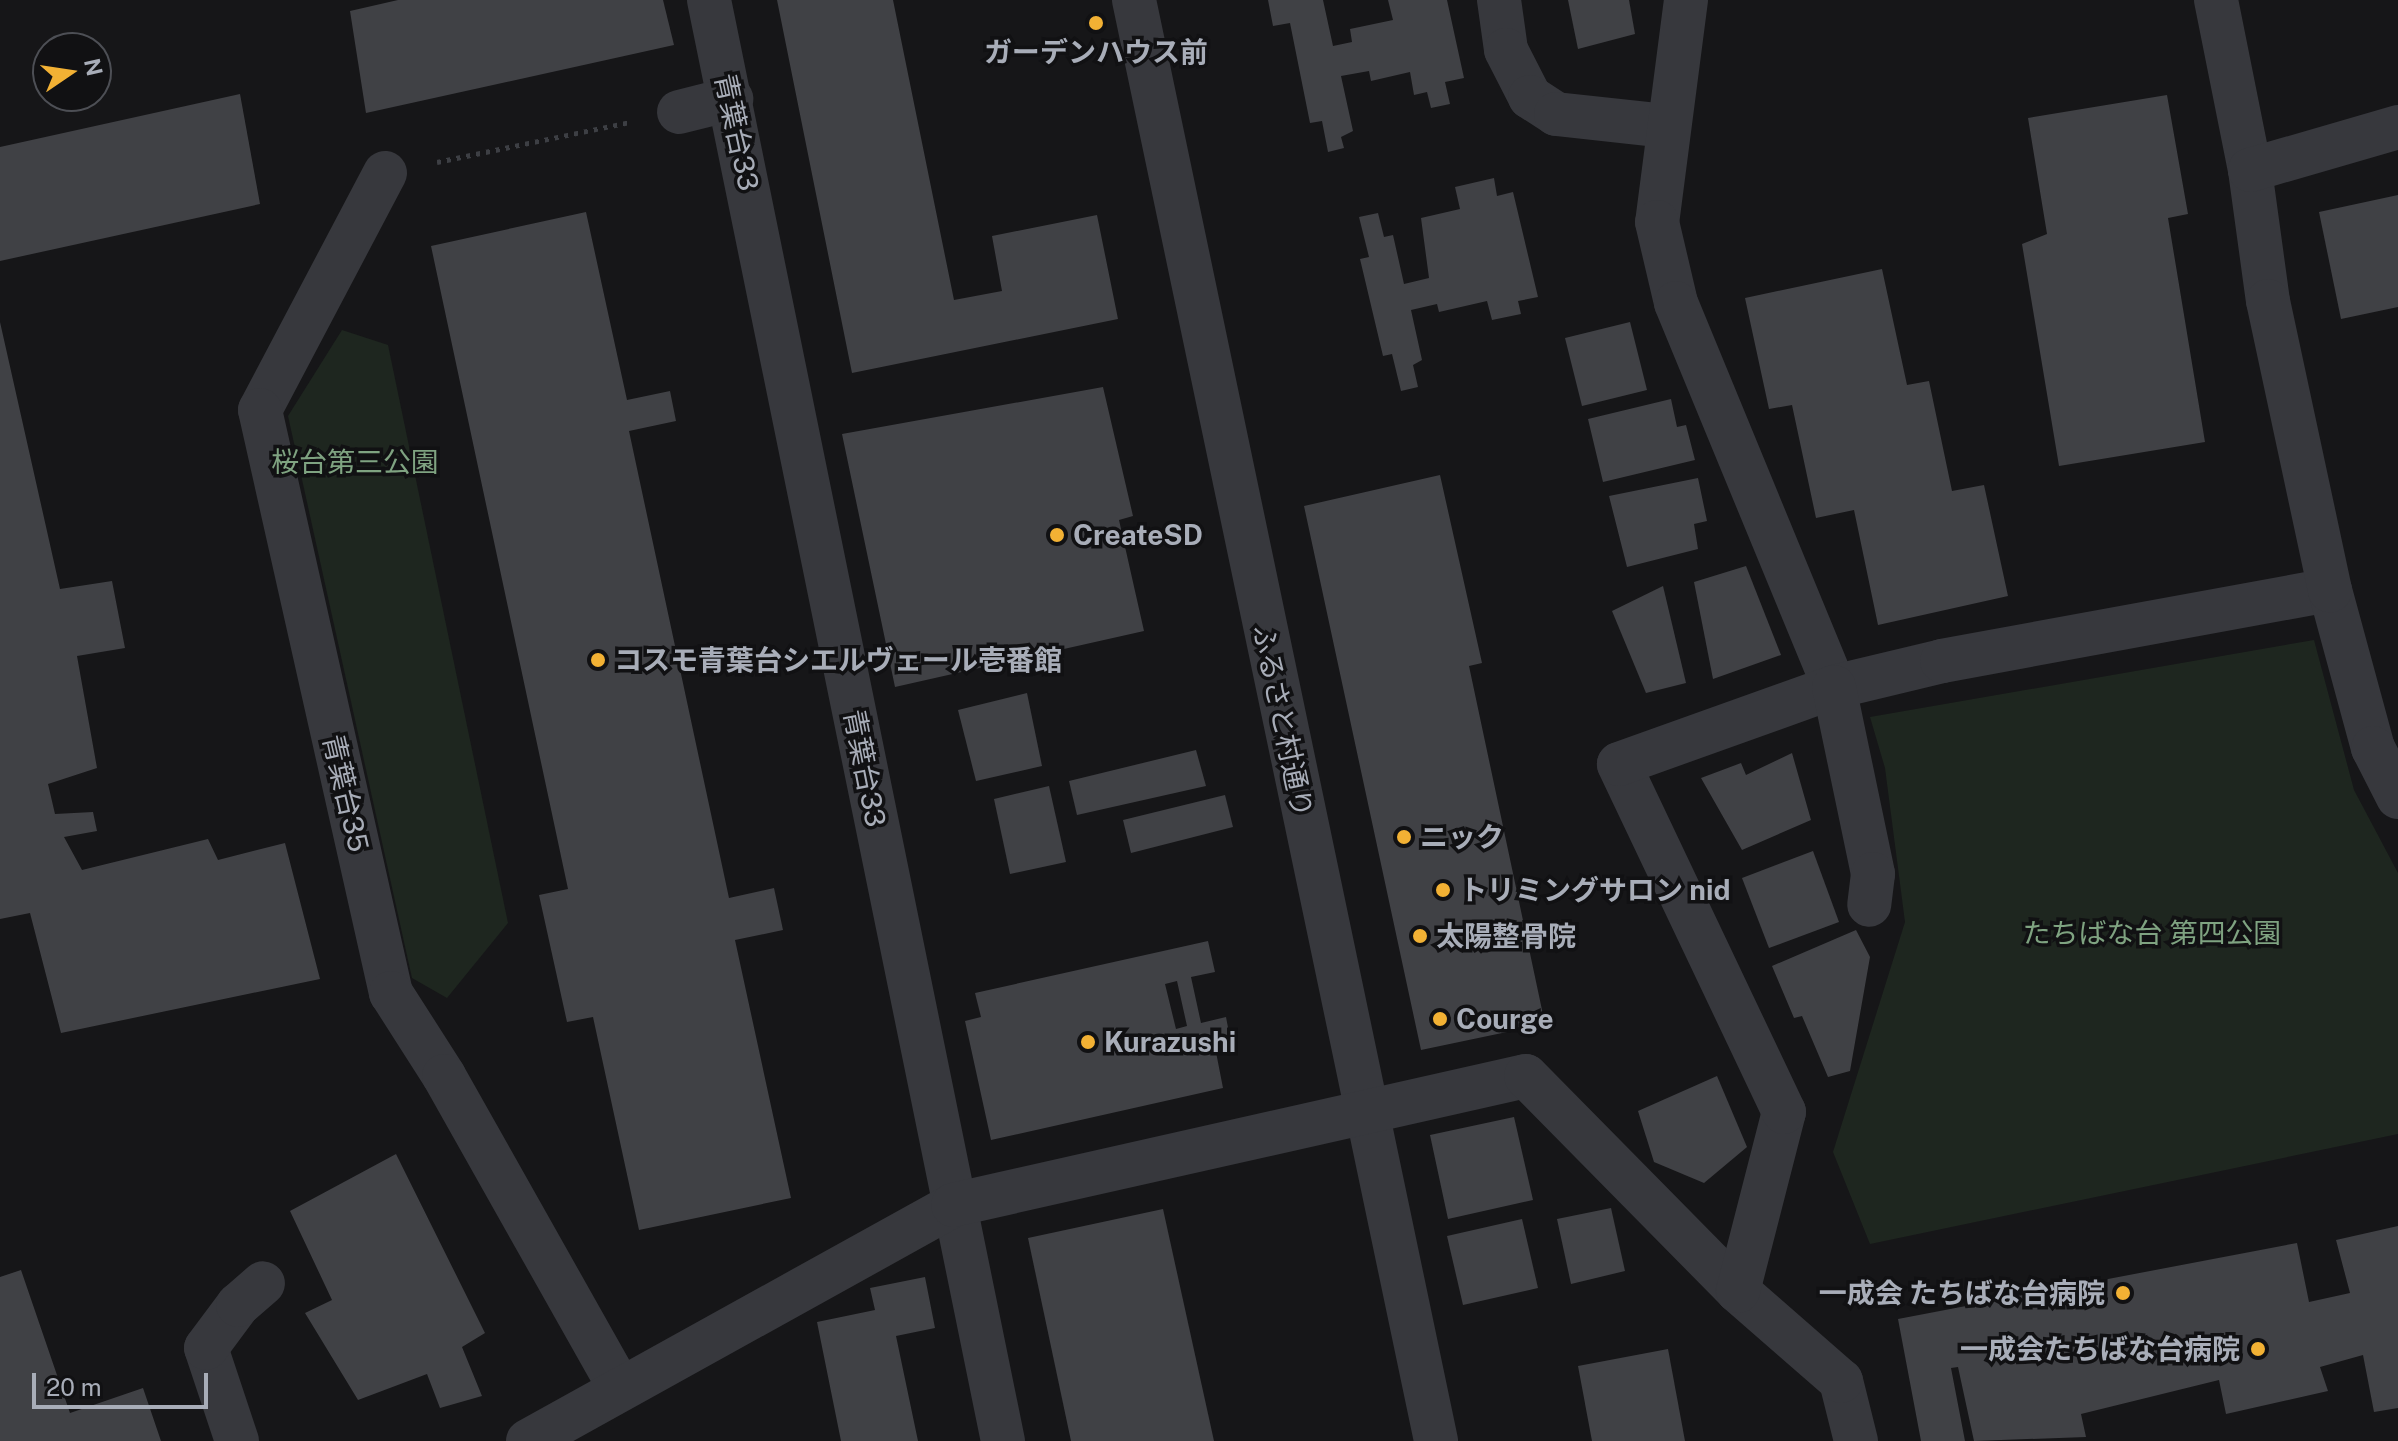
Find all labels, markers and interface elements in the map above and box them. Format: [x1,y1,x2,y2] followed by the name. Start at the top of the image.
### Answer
[1087,14,1105,32] marker: ガーデンハウス前
[32,32,112,112] north arrow
[984,35,1208,69] place label: ガーデンハウス前
[79,56,108,78] text: N
[708,70,766,194] street label: 青葉台33
[271,445,439,479] park label: 桜台第三公園
[1073,518,1203,552] place label: CreateSD
[1048,526,1066,544] marker: CreateSD
[1246,622,1320,820] street label: ふるさと村通り
[614,643,1062,677] place label: コスモ青葉台シエルヴェール壱番館
[589,651,607,669] marker: コスモ青葉台シエルヴェール壱番館
[837,706,893,830] street label: 青葉台33
[316,731,376,855] street label: 青葉台35
[1420,820,1504,854] place label: ニック
[1395,828,1413,846] marker: ニック
[1459,873,1730,907] place label: トリミングサロン nid
[1434,881,1452,899] marker: トリミングサロン nid
[2023,916,2281,950] park label: たちばな台 第四公園
[1436,919,1576,953] place label: 太陽整骨院
[1411,927,1429,945] marker: 太陽整骨院
[1456,1002,1554,1036] place label: Courge
[1431,1010,1449,1028] marker: Courge
[1104,1025,1236,1059] place label: Kurazushi
[1079,1033,1097,1051] marker: Kurazushi
[1819,1276,2105,1310] place label: 一成会 たちばな台病院
[2112,1282,2134,1304] marker: 一成会 たちばな台病院
[1960,1332,2240,1366] place label: 一成会たちばな台病院
[2247,1338,2269,1360] marker: 一成会たちばな台病院
[36,1357,212,1407] scale bar
[46,1373,102,1401] text: 20 m

